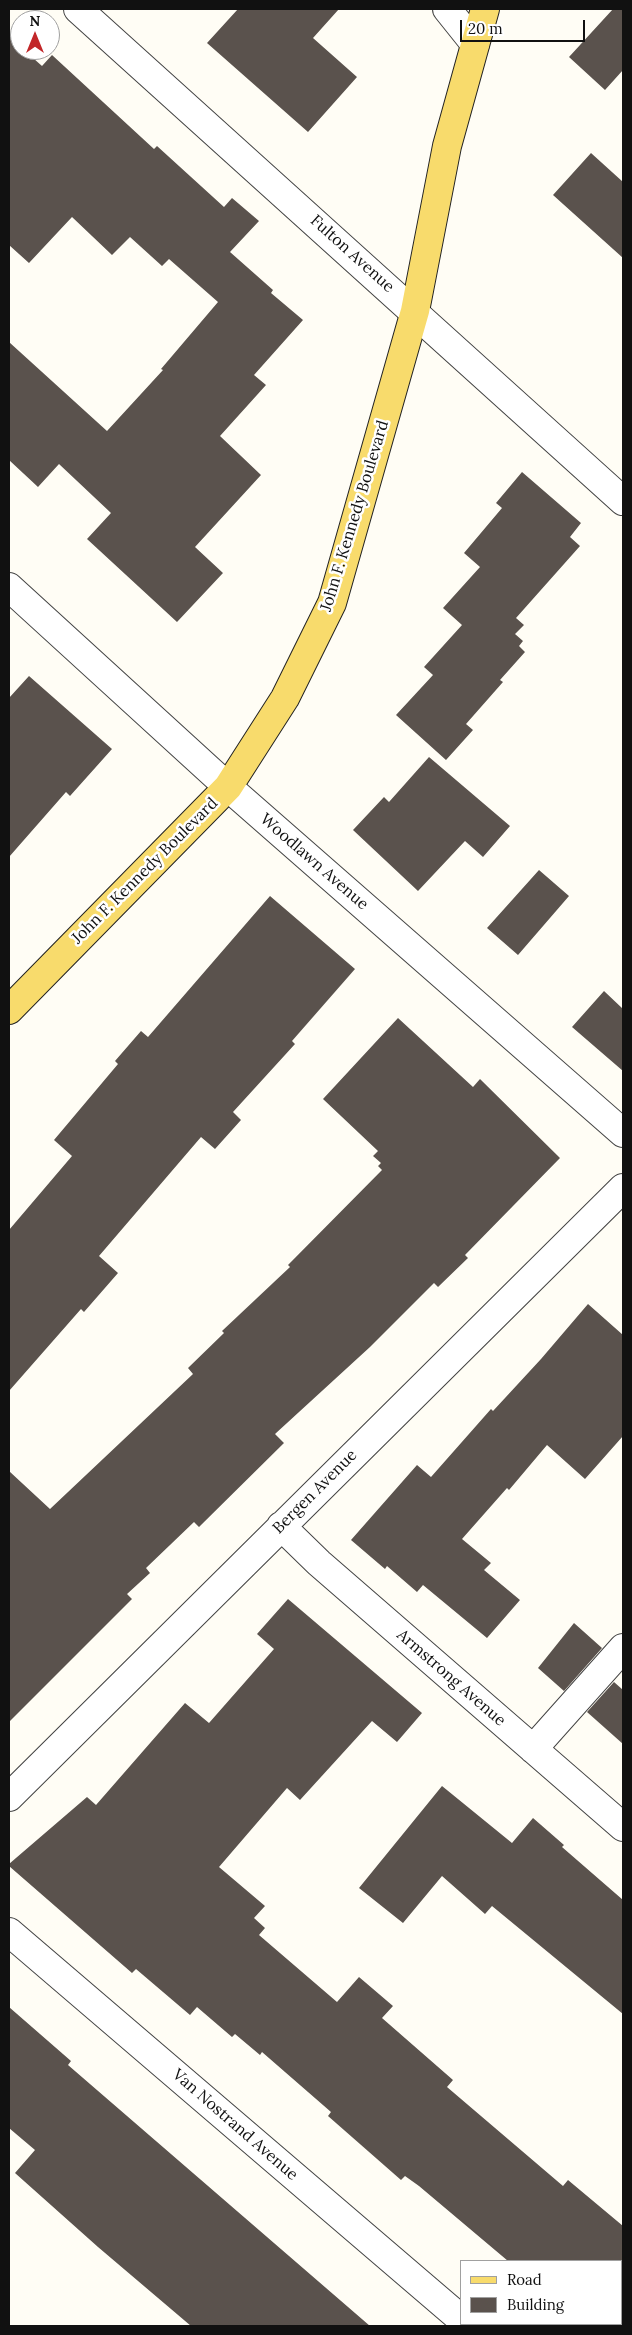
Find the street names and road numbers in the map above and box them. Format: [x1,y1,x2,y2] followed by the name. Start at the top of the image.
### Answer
[306,211,398,297] street label: Fulton Avenue
[317,418,393,614] street label: John F. Kennedy Boulevard
[68,794,222,948] street label: John F. Kennedy Boulevard
[256,810,372,914] street label: Woodlawn Avenue
[269,1446,361,1538] street label: Bergen Avenue
[393,1625,509,1731] street label: Armstrong Avenue
[168,2065,302,2185] street label: Van Nostrand Avenue

